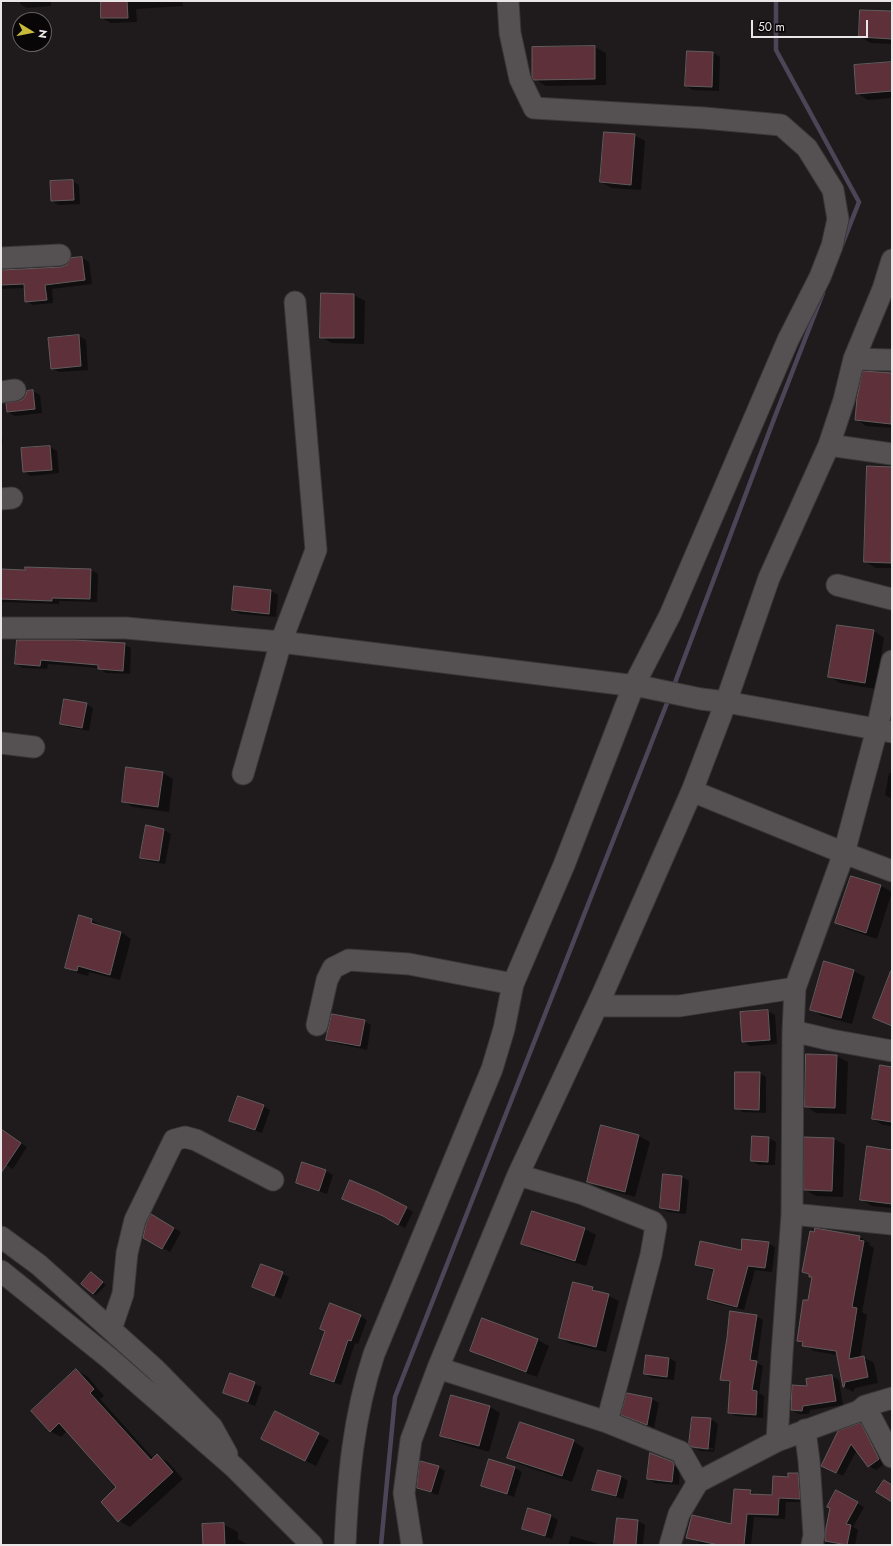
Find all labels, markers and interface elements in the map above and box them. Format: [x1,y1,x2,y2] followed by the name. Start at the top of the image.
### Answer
[12,12,52,52] north arrow
[753,12,870,38] scale bar
[758,18,785,36] text: 50 m
[34,28,51,40] text: N

